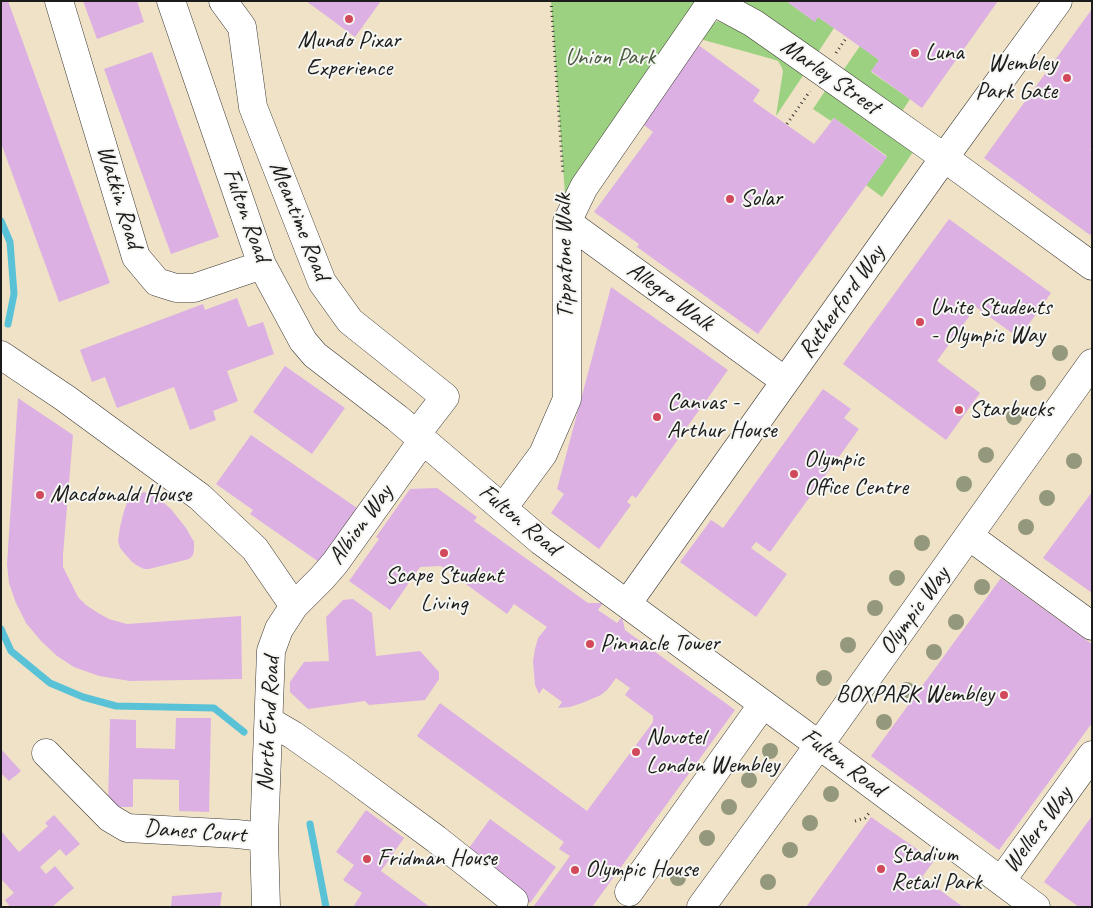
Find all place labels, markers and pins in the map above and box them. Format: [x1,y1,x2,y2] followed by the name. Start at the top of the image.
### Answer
[343,13,355,25] marker: Mundo Pixar Experience
[298,27,400,83] place label: Mundo Pixar Experience
[925,39,964,67] place label: Luna
[909,47,921,59] marker: Luna
[975,50,1057,106] place label: Wembley Park Gate
[1061,72,1073,84] marker: Wembley Park Gate
[740,185,782,213] place label: Solar
[724,193,736,205] marker: Solar
[930,294,1052,350] place label: Unite Students - Olympic Way
[914,316,926,328] marker: Unite Students - Olympic Way
[667,389,776,445] place label: Canvas - Arthur House
[969,396,1053,424] place label: Starbucks
[953,404,965,416] marker: Starbucks
[651,411,663,423] marker: Canvas - Arthur House
[804,446,908,502] place label: Olympic Office Centre
[788,468,800,480] marker: Olympic Office Centre
[50,481,191,509] place label: Macdonald House
[34,489,46,501] marker: Macdonald House
[438,547,450,559] marker: Scape Student Living
[385,562,503,618] place label: Scape Student Living
[600,630,720,658] place label: Pinnacle Tower
[584,638,596,650] marker: Pinnacle Tower
[836,681,994,709] place label: BOXPARK Wembley
[998,689,1010,701] marker: BOXPARK Wembley
[646,724,779,780] place label: Novotel London Wembley
[630,746,642,758] marker: Novotel London Wembley
[891,841,981,897] place label: Stadium Retail Park
[377,845,497,873] place label: Fridman House
[361,853,373,865] marker: Fridman House
[585,856,698,884] place label: Olympic House
[875,863,887,875] marker: Stadium Retail Park
[569,864,581,876] marker: Olympic House

